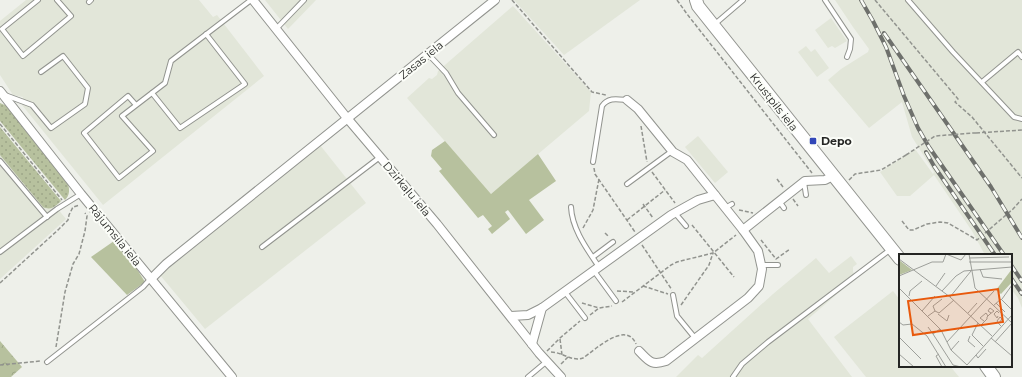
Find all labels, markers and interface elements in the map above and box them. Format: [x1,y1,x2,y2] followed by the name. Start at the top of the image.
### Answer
[396,38,446,82] street label: Zasas iela
[747,70,801,134] street label: Krustpils iela
[821,134,852,148] place label: Depo
[808,136,818,146] marker: Depo
[380,159,434,219] street label: Dzirkaļu iela
[86,201,144,269] street label: Rājumsila iela
[899,254,1012,367] inset map

